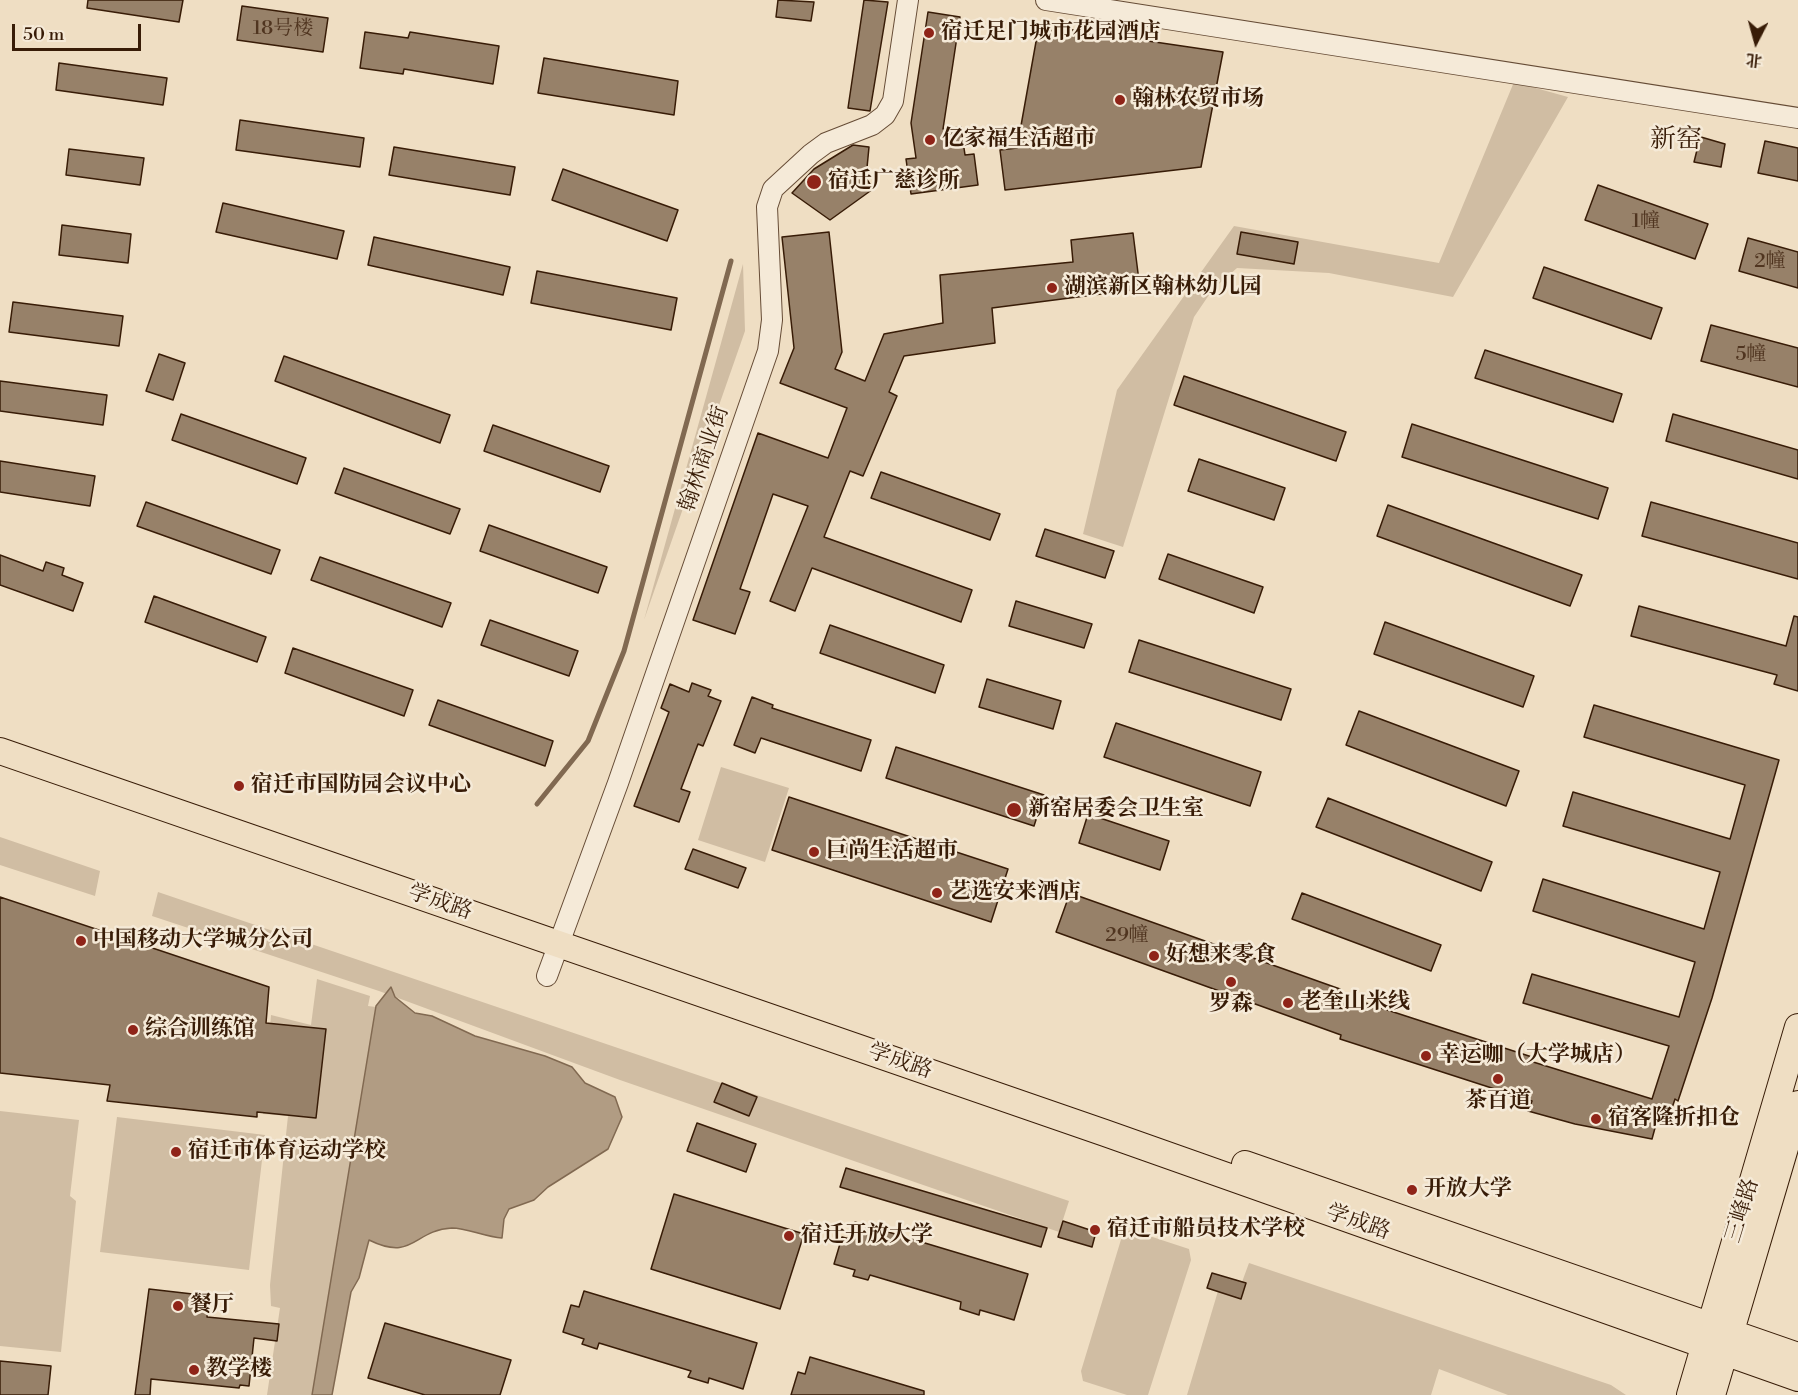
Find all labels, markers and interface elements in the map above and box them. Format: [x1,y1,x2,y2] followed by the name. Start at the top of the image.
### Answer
[15,12,144,50] scale bar
[1726,12,1786,72] north arrow
[253,17,313,41] house number: 18号楼
[941,20,1161,46] place label: 宿迁足门城市花园酒店
[23,23,64,46] text: 50 m
[922,26,936,40] marker: 宿迁足门城市花园酒店
[1745,49,1763,71] text: 北
[1132,87,1264,113] place label: 翰林农贸市场
[1113,93,1127,107] marker: 翰林农贸市场
[1650,125,1702,157] district label: 新窑
[942,127,1096,153] place label: 亿家福生活超市
[923,133,937,147] marker: 亿家福生活超市
[828,169,960,195] place label: 宿迁广慈诊所
[805,173,823,191] marker: 宿迁广慈诊所
[1632,210,1660,234] house number: 1幢
[1754,250,1786,274] house number: 2幢
[1064,275,1262,301] place label: 湖滨新区翰林幼儿园
[1045,281,1059,295] marker: 湖滨新区翰林幼儿园
[1735,343,1767,367] house number: 5幢
[675,403,735,515] street label: 翰林商业街
[251,773,471,799] place label: 宿迁市国防园会议中心
[232,779,246,793] marker: 宿迁市国防园会议中心
[1028,797,1204,823] place label: 新窑居委会卫生室
[1005,801,1023,819] marker: 新窑居委会卫生室
[826,839,958,865] place label: 巨尚生活超市
[807,845,821,859] marker: 巨尚生活超市
[405,880,475,926] street label: 学成路
[949,880,1081,906] place label: 艺选安来酒店
[930,886,944,900] marker: 艺选安来酒店
[1105,924,1149,948] house number: 29幢
[93,928,313,954] place label: 中国移动大学城分公司
[74,934,88,948] marker: 中国移动大学城分公司
[1166,943,1276,969] place label: 好想来零食
[1147,949,1161,963] marker: 好想来零食
[1224,975,1238,989] marker: 罗森
[1300,990,1410,1016] place label: 老奎山米线
[1209,992,1253,1018] place label: 罗森
[1281,996,1295,1010] marker: 老奎山米线
[145,1017,255,1043] place label: 综合训练馆
[126,1023,140,1037] marker: 综合训练馆
[865,1039,935,1085] street label: 学成路
[1438,1043,1636,1069] place label: 幸运咖（大学城店）
[1419,1049,1433,1063] marker: 幸运咖（大学城店）
[1491,1072,1505,1086] marker: 茶百道
[1465,1089,1531,1115] place label: 茶百道
[1608,1106,1740,1132] place label: 宿客隆折扣仓
[1589,1112,1603,1126] marker: 宿客隆折扣仓
[188,1139,386,1165] place label: 宿迁市体育运动学校
[169,1145,183,1159] marker: 宿迁市体育运动学校
[1721,1176,1765,1246] street label: 三峰路
[1424,1177,1512,1203] place label: 开放大学
[1405,1183,1419,1197] marker: 开放大学
[1323,1200,1393,1246] street label: 学成路
[1107,1217,1305,1243] place label: 宿迁市船员技术学校
[801,1223,933,1249] place label: 宿迁开放大学
[1088,1223,1102,1237] marker: 宿迁市船员技术学校
[782,1229,796,1243] marker: 宿迁开放大学
[190,1293,234,1319] place label: 餐厅
[171,1299,185,1313] marker: 餐厅
[206,1357,272,1383] place label: 教学楼
[187,1363,201,1377] marker: 教学楼

